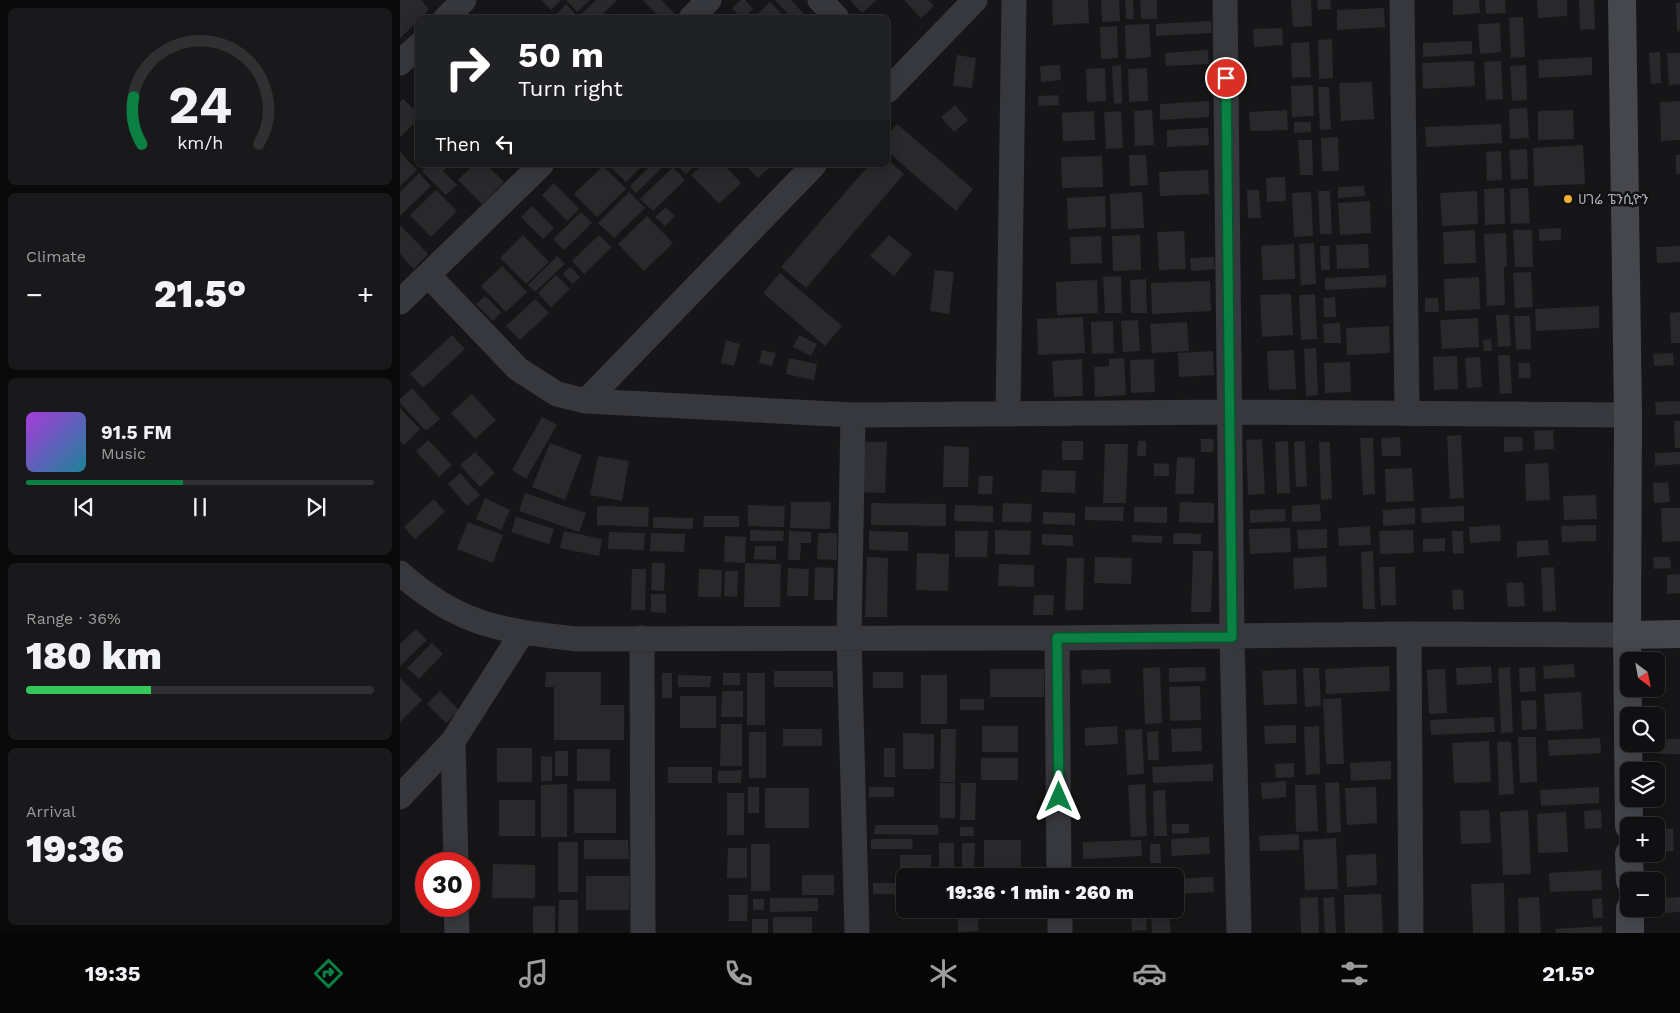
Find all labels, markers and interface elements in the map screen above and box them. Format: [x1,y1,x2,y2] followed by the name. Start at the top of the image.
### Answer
[518,34,604,76] text: 50 m
[435,35,500,100] icon: right
[1205,57,1247,99] pin
[1212,64,1240,92] icon: arrive
[168,75,232,136] text: 24
[518,76,623,101] text: Turn right
[491,130,519,158] icon: left
[177,132,223,153] text: km/h
[435,133,481,156] text: Then
[1578,191,1649,207] place label: ሀገሬ ፔንሲዮን
[1562,193,1574,205] marker: ሀገሬ ፔንሲዮን
[26,247,86,266] text: Climate
[154,272,246,316] text: 21.5°
[26,278,43,311] text: −
[357,278,374,311] text: +
[101,421,172,444] text: 91.5 FM
[101,444,146,463] text: Music
[70,493,98,521] icon: previous
[186,493,214,521] icon: pause
[302,493,330,521] icon: next
[26,609,121,628] text: Range · 36%
[26,634,162,678] text: 180 km
[1620,652,1665,698] north arrow
[1620,652,1665,917] map controls
[1620,707,1665,752] button: search
[1620,762,1665,807] button: layers
[1032,770,1084,822] position arrow
[26,802,76,821] text: Arrival
[1620,817,1665,862] button: +
[26,827,124,871] text: 19:36
[415,852,480,917] speed limit sign: 30
[1620,872,1665,917] button: −
[946,881,1134,904] text: 19:36 · 1 min · 260 m
[311,956,346,991] icon: directions
[516,956,551,991] icon: music
[721,956,756,991] icon: phone
[926,956,961,991] icon: climate
[1132,956,1167,991] icon: car
[1337,956,1372,991] icon: filters
[85,961,141,986] text: 19:35
[1542,961,1595,986] text: 21.5°

